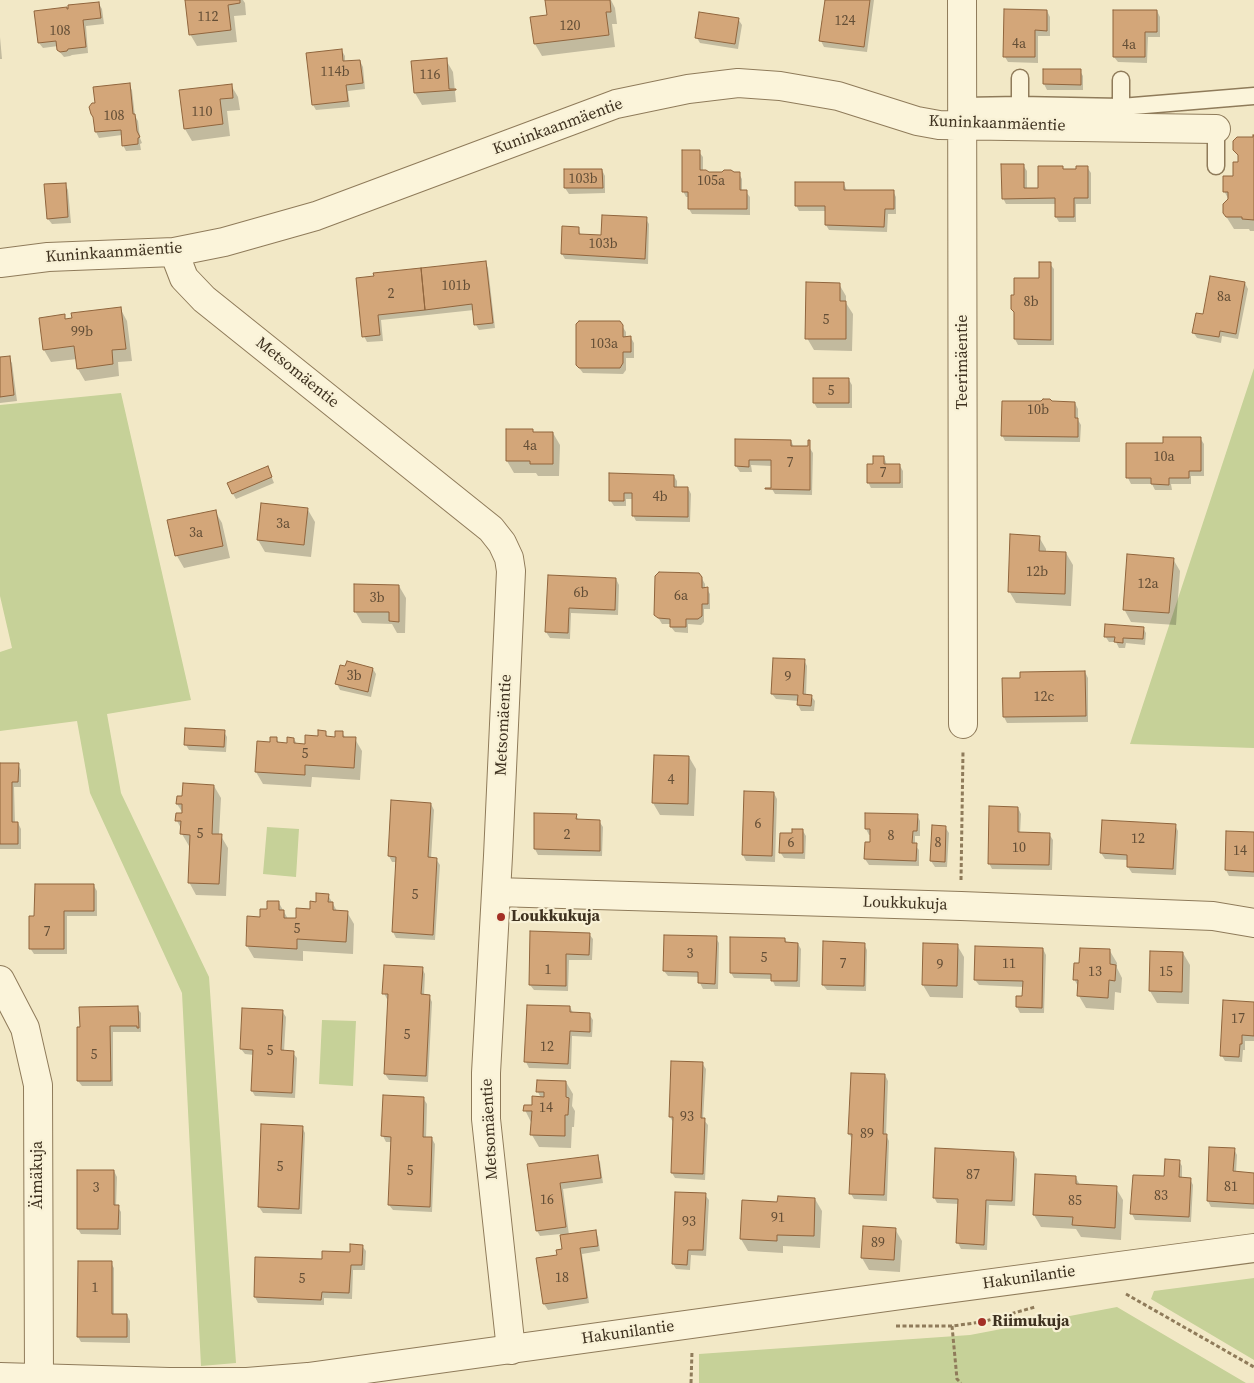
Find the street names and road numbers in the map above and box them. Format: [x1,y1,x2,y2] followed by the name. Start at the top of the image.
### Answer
[490,95,626,159] street label: Kuninkaanmäentie
[928,112,1066,136] street label: Kuninkaanmäentie
[45,239,183,267] street label: Kuninkaanmäentie
[953,315,973,409] street label: Teerimäentie
[251,334,343,412] street label: Metsomäentie
[492,674,516,776] street label: Metsomäentie
[862,893,948,915] street label: Loukkukuja
[478,1078,502,1180] street label: Metsomäentie
[28,1141,48,1209] street label: Äimäkuja
[981,1262,1077,1294] street label: Hakunilantie
[580,1317,676,1349] street label: Hakunilantie

